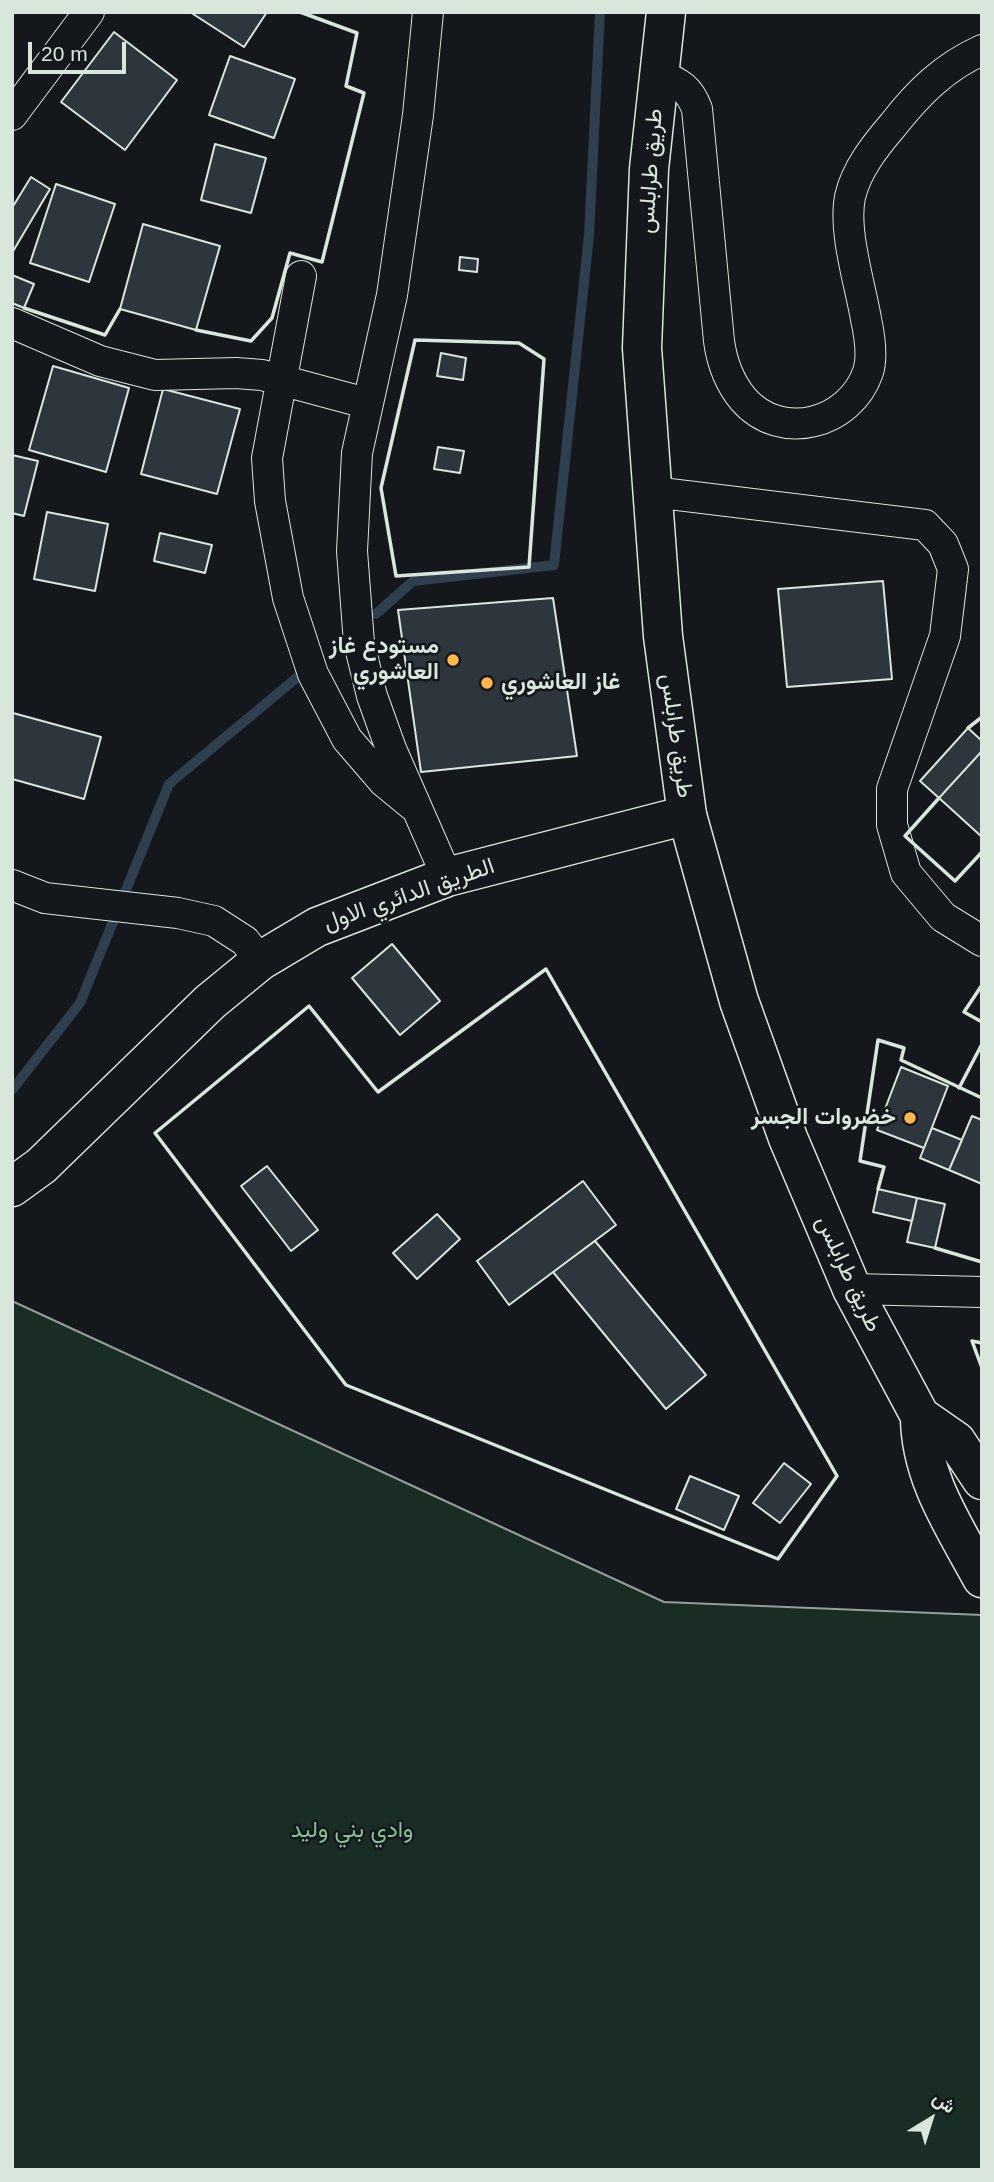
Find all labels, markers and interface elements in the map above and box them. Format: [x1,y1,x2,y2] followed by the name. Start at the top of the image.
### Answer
[32,28,130,72] scale bar
[41,42,88,65] text: 20 m
[633,108,669,234] street label: طريق طرابلس
[329,633,439,687] place label: مستودع غاز العاشوري
[445,652,461,668] marker: مستودع غاز العاشوري
[501,669,620,697] place label: غاز العاشوري
[654,672,698,800] street label: طريق طرابلس
[479,675,495,691] marker: غاز العاشوري
[320,853,498,937] street label: الطريق الدائري الاول
[751,1104,896,1132] place label: خضروات الجسر
[902,1110,918,1126] marker: خضروات الجسر
[809,1211,887,1337] street label: طريق طرابلس
[291,1817,413,1845] park label: وادي بني وليد
[896,2084,966,2154] north arrow
[929,2087,960,2117] text: ش

